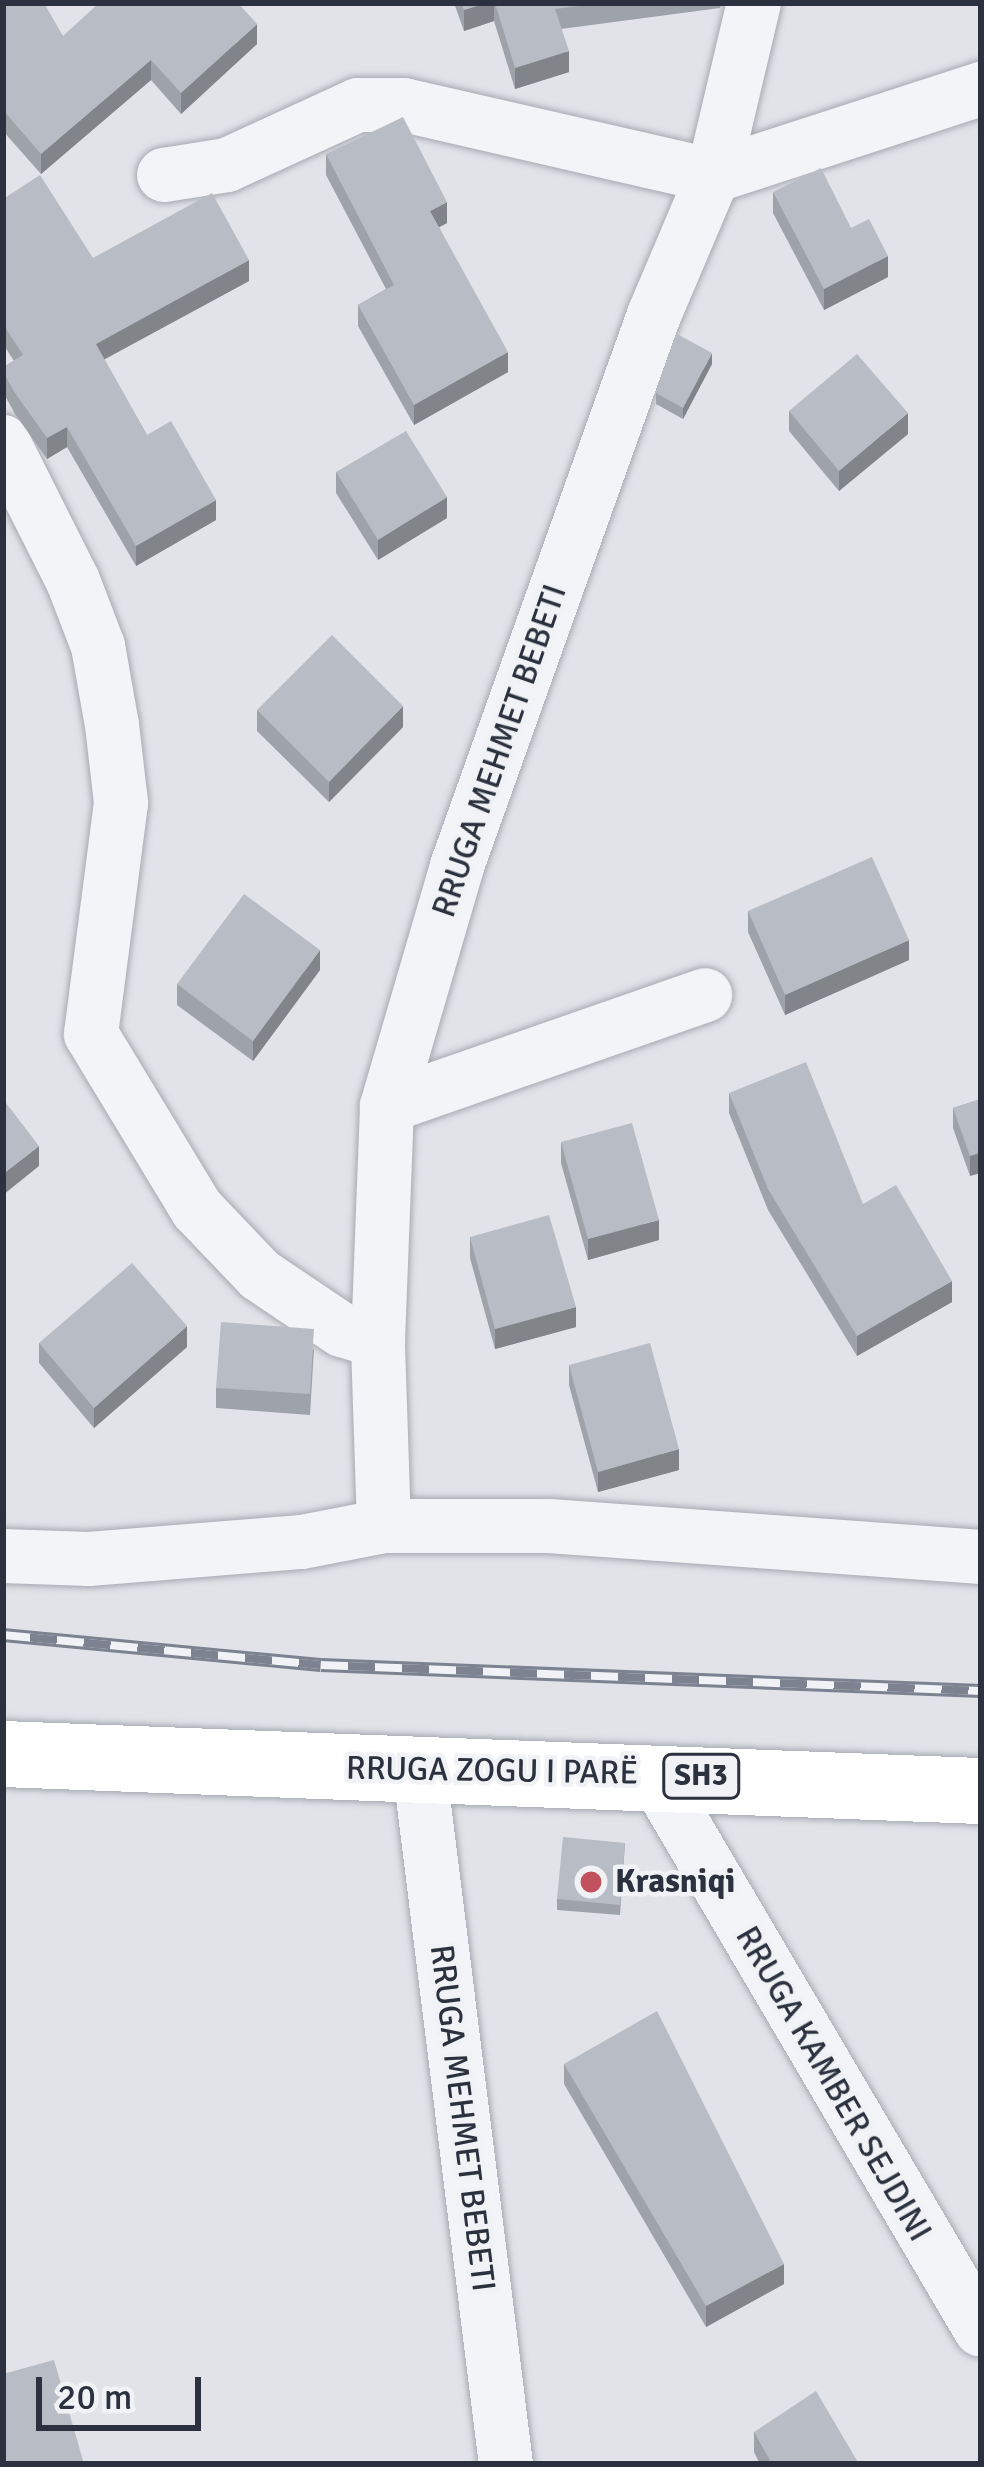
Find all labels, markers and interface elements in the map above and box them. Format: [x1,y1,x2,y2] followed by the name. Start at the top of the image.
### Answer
[424,579,576,923] street label: RRUGA MEHMET BEBETI
[346,1749,638,1793] street label: RRUGA ZOGU I PARË
[662,1752,740,1800] road number: SH3
[615,1862,735,1902] place label: Krasniqi
[578,1869,604,1895] marker: Krasniqi
[727,1920,939,2248] street label: RRUGA KAMBER SEJDINI
[421,1942,503,2294] street label: RRUGA MEHMET BEBETI
[42,2353,207,2427] scale bar
[57,2375,133,2420] text: 20 m

